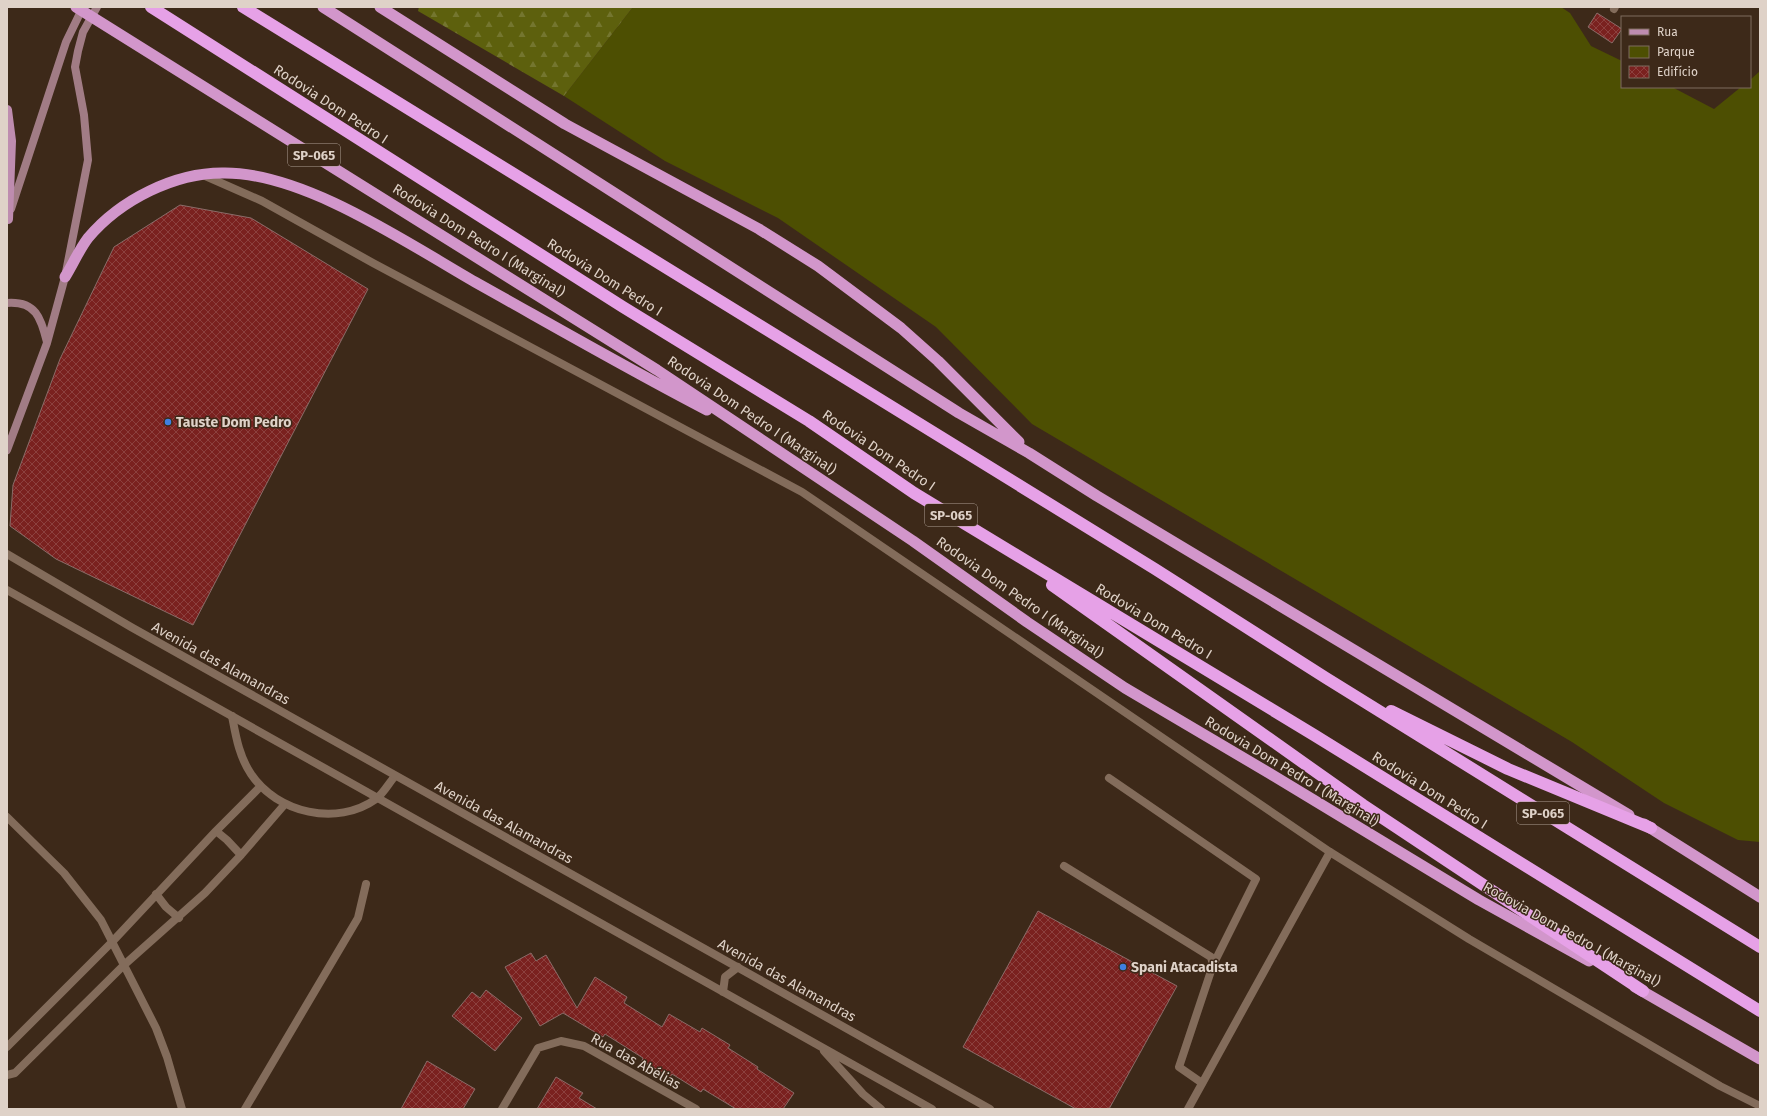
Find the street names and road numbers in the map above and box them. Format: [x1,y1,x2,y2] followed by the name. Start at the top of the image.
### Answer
[270,61,391,148] street label: Rodovia Dom Pedro I
[288,144,340,166] road number: SP-065
[389,180,568,301] street label: Rodovia Dom Pedro I (Marginal)
[544,235,666,320] street label: Rodovia Dom Pedro I
[664,352,839,478] street label: Rodovia Dom Pedro I (Marginal)
[819,406,938,495] street label: Rodovia Dom Pedro I
[925,504,977,526] road number: SP-065
[933,533,1107,662] street label: Rodovia Dom Pedro I (Marginal)
[1092,580,1215,663] street label: Rodovia Dom Pedro I
[149,618,293,709] street label: Avenida das Alamandras
[1202,713,1382,830] street label: Rodovia Dom Pedro I (Marginal)
[1369,748,1491,833] street label: Rodovia Dom Pedro I
[432,777,576,868] street label: Avenida das Alamandras
[1517,802,1569,824] road number: SP-065
[1480,878,1663,990] street label: Rodovia Dom Pedro I (Marginal)
[715,935,859,1026] street label: Avenida das Alamandras
[588,1030,684,1093] street label: Rua das Abélias

